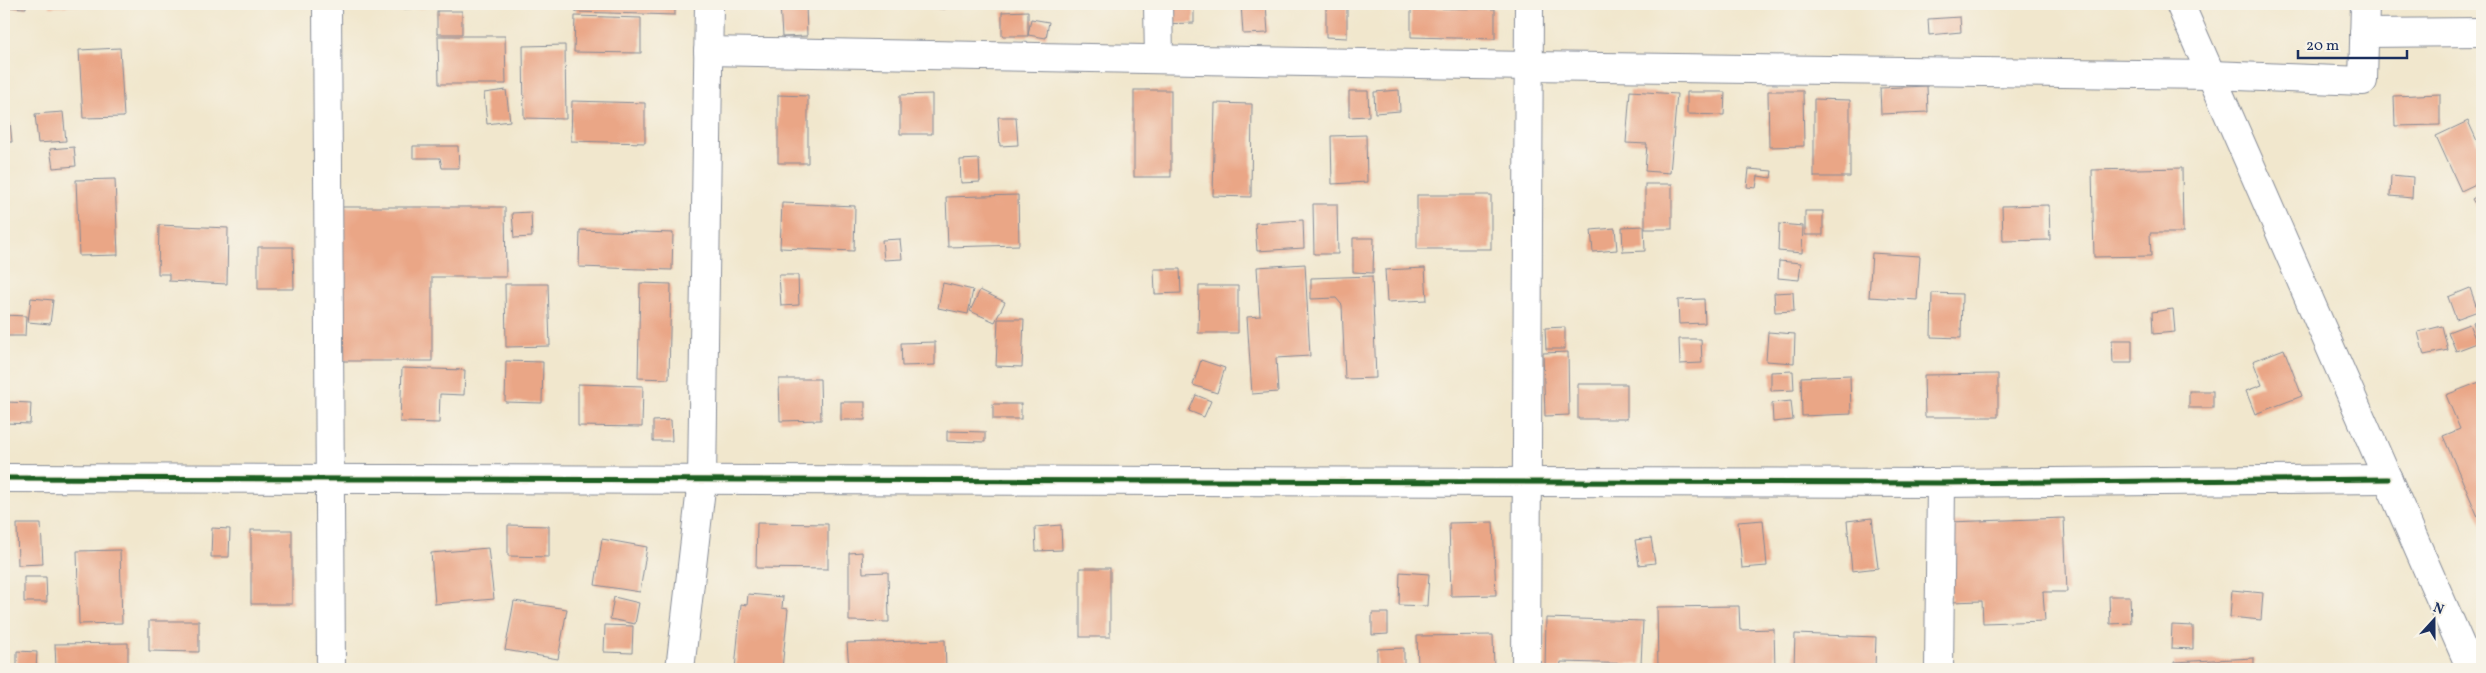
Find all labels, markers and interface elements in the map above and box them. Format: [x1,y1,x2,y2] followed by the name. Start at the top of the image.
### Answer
[2298,28,2407,60] scale bar
[2306,36,2339,57] text: 20 m
[2408,596,2458,646] north arrow
[2430,599,2446,620] text: N

